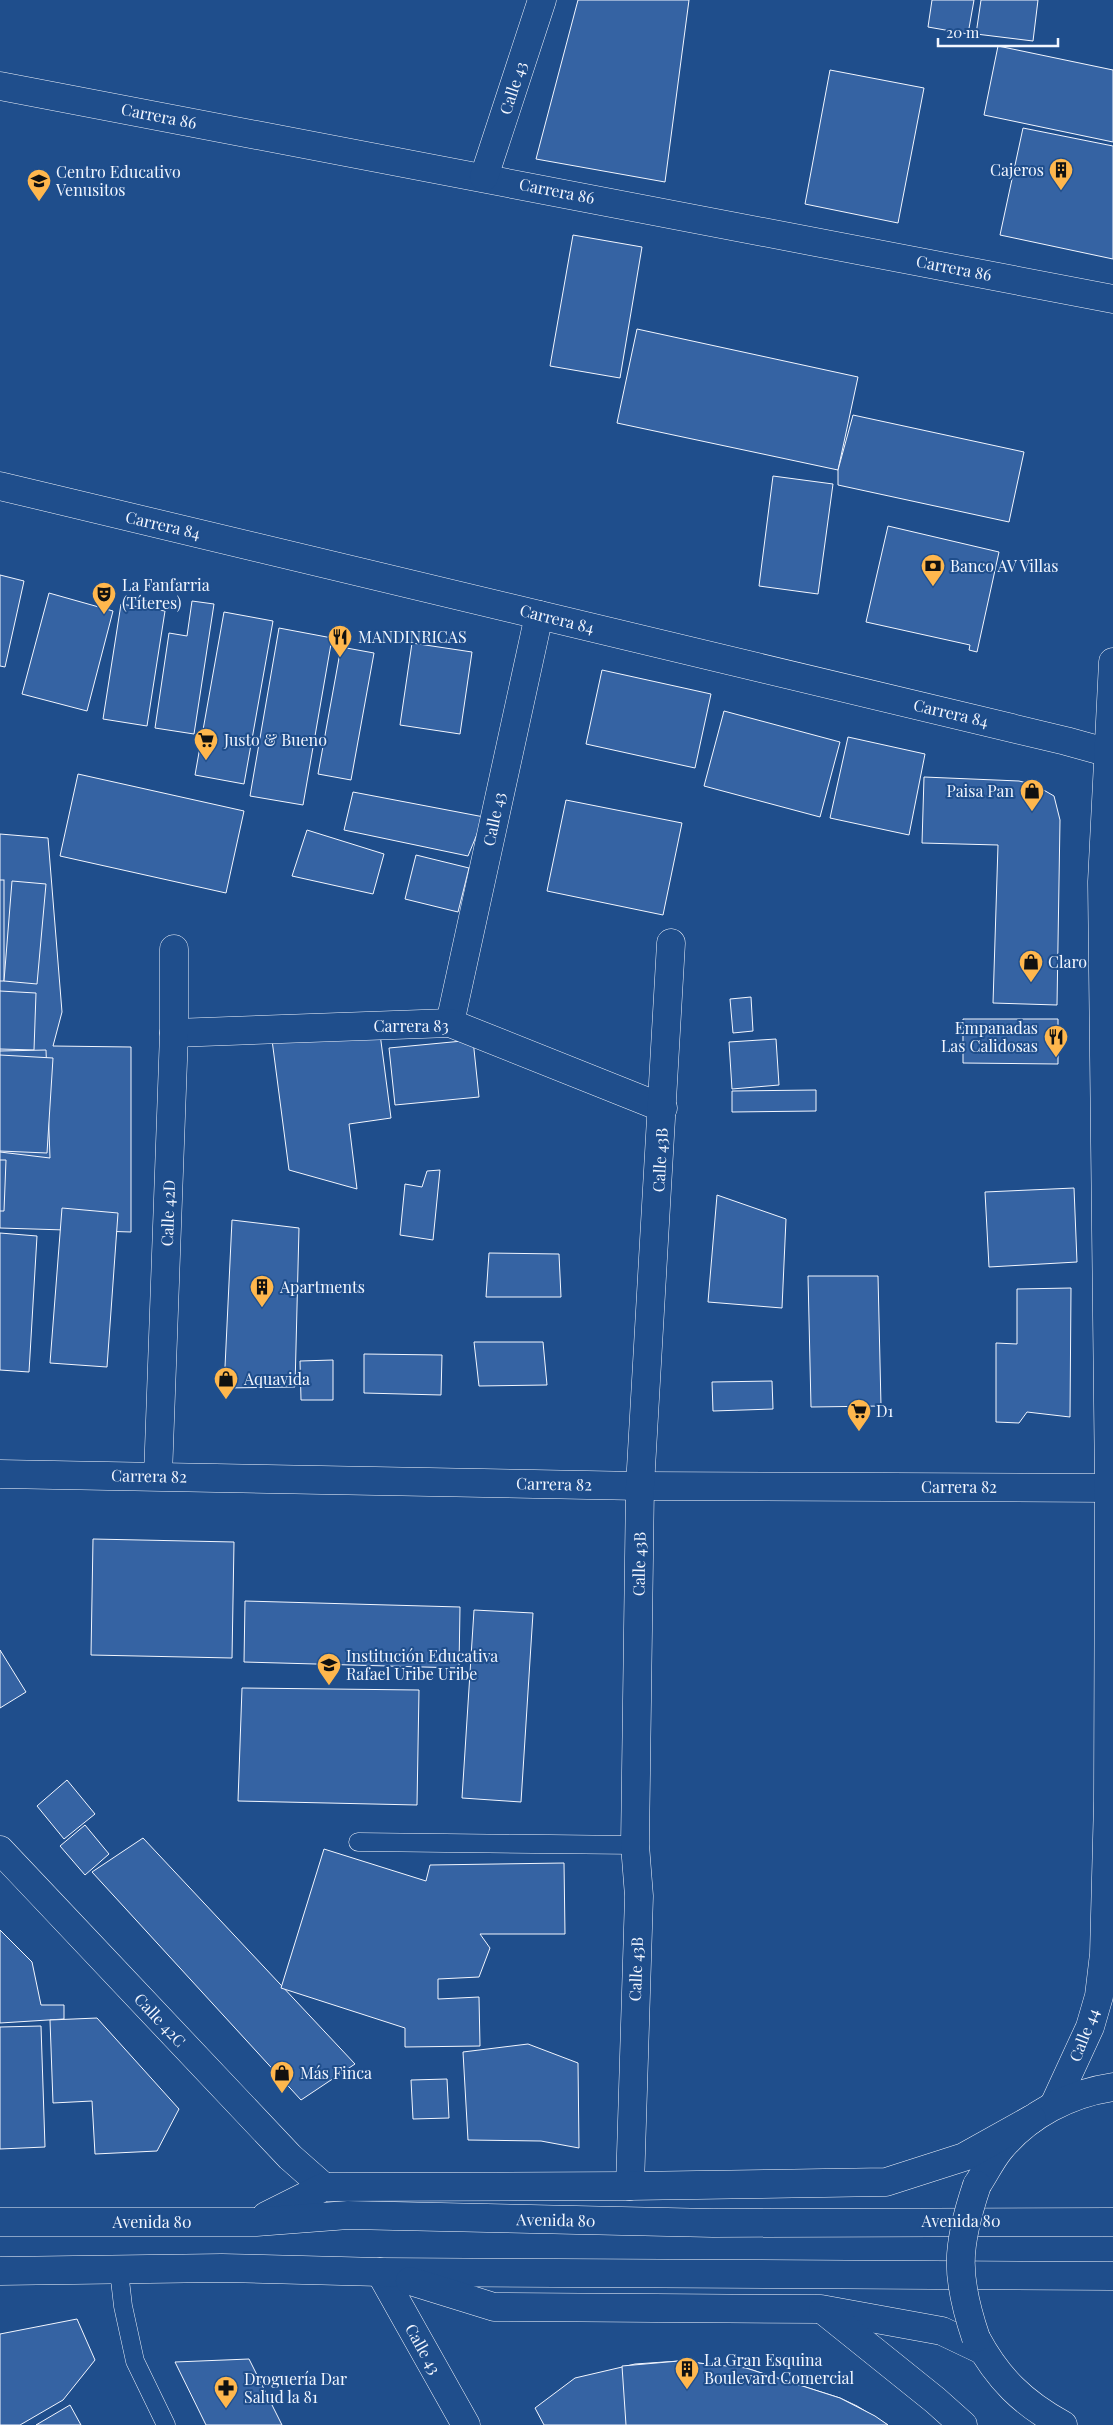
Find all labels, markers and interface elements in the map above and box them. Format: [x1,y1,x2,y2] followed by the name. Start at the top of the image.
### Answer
[938,15,1058,47] scale bar
[946,22,980,42] text: 20 m
[494,59,531,117] street label: Calle 43
[120,98,199,133] street label: Carrera 86
[1048,157,1074,191] building icon: Cajeros
[990,159,1044,180] place label: Cajeros
[55,161,181,200] place label: Centro Educativo Venusitos
[26,168,52,202] school or university icon: Centro Educativo Venusitos
[518,173,597,208] street label: Carrera 86
[915,250,994,285] street label: Carrera 86
[124,506,203,543] street label: Carrera 84
[920,553,946,587] bank icon: Banco AV Villas
[950,555,1058,576] place label: Banco AV Villas
[122,574,210,613] place label: La Fanfarria (Títeres)
[91,581,117,615] theatre icon: La Fanfarria (Títeres)
[518,599,597,638] street label: Carrera 84
[327,624,353,658] restaurant icon: MANDINRICAS
[358,626,467,647] place label: MANDINRICAS
[912,694,991,731] street label: Carrera 84
[193,727,219,761] supermarket icon: Justo & Bueno
[223,729,327,750] place label: Justo & Bueno
[1019,778,1045,812] shop icon: Paisa Pan
[946,780,1014,801] place label: Paisa Pan
[478,790,509,848] street label: Calle 43
[1018,949,1044,983] shop icon: Claro
[1048,951,1087,972] place label: Claro
[373,1015,449,1036] street label: Carrera 83
[941,1017,1038,1056] place label: Empanadas Las Calidosas
[1043,1024,1069,1058] restaurant icon: Empanadas Las Calidosas
[647,1127,672,1193] street label: Calle 43B
[156,1179,179,1247] street label: Calle 42D
[249,1274,275,1308] building icon: Apartments
[279,1276,365,1297] place label: Apartments
[213,1366,239,1400] shop icon: Aquavida
[243,1368,310,1389] place label: Aquavida
[846,1398,872,1432] supermarket icon: D1
[876,1400,894,1421] place label: D1
[111,1464,187,1487] street label: Carrera 82
[516,1472,592,1495] street label: Carrera 82
[921,1476,997,1497] street label: Carrera 82
[627,1532,650,1596] street label: Calle 43B
[346,1645,498,1684] place label: Institución Educativa Rafael Uribe Uribe
[316,1652,342,1686] school or university icon: Institución Educativa Rafael Uribe Uribe
[624,1936,647,2002] street label: Calle 43B
[130,1988,191,2051] street label: Calle 42C
[1064,2005,1103,2064] street label: Calle 44
[269,2060,295,2094] shop icon: Más Finca
[300,2062,372,2083] place label: Más Finca
[515,2208,596,2231] street label: Avenida 80
[920,2210,1001,2231] street label: Avenida 80
[111,2211,192,2232] street label: Avenida 80
[401,2320,446,2378] street label: Calle 43
[704,2349,855,2388] place label: La Gran Esquina Boulevard Comercial
[674,2356,700,2390] building icon: La Gran Esquina Boulevard Comercial
[244,2368,347,2407] place label: Droguería Dar Salud la 81
[213,2375,239,2409] pharmacy icon: Droguería Dar Salud la 81

